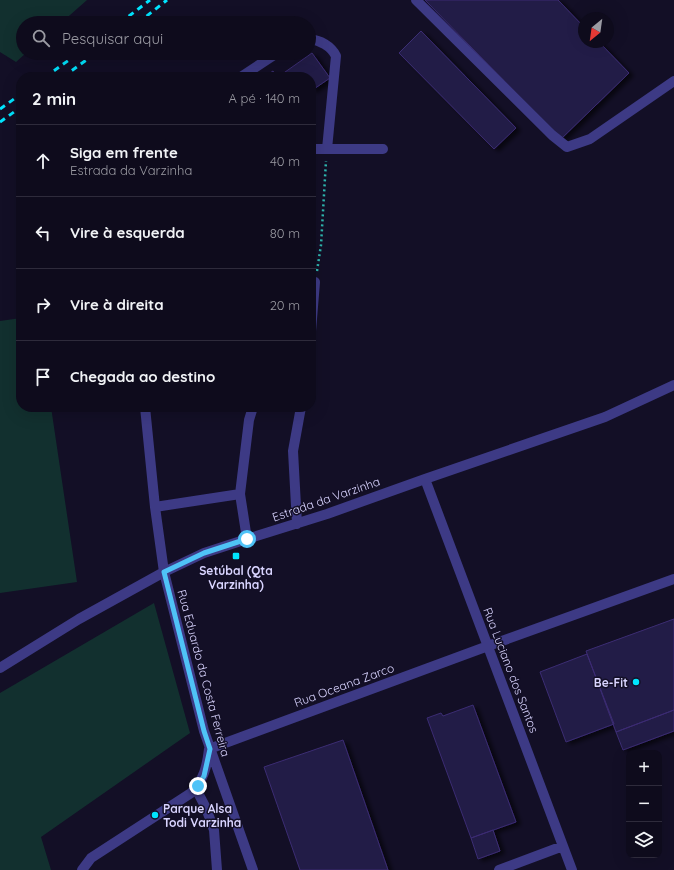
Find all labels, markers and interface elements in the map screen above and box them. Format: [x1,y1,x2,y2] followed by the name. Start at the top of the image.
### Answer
[578,12,614,48] north arrow
[16,16,316,60] search box
[30,27,52,49] icon: search
[62,29,163,48] text: Pesquisar aqui
[32,88,76,109] text: 2 min
[229,90,300,106] text: A pé · 140 m
[70,143,178,162] text: Siga em frente
[32,150,54,172] icon: ahead
[270,153,300,169] text: 40 m
[70,162,192,178] text: Estrada da Varzinha
[32,222,54,244] icon: left
[70,223,185,242] text: Vire à esquerda
[270,225,300,241] text: 80 m
[32,294,54,316] icon: right
[70,295,164,314] text: Vire à direita
[270,297,300,313] text: 20 m
[32,366,54,388] icon: arrive
[70,367,215,386] text: Chegada ao destino
[270,474,382,524] street label: Estrada da Varzinha
[238,530,256,548] route start
[231,551,241,561] marker: Setúbal (Qta Varzinha)
[199,563,273,592] place label: Setúbal (Qta Varzinha)
[174,588,234,758] street label: Rua Eduardo da Costa Ferreira
[480,605,542,735] street label: Rua Luciano dos Santos
[292,660,396,710] street label: Rua Oceana Zarco
[594,675,628,690] place label: Be-Fit
[631,677,641,687] marker: Be-Fit
[626,750,662,858] map controls
[626,750,662,786] button: +
[189,777,207,795] route end
[626,786,662,822] button: −
[163,801,241,830] place label: Parque Alsa Todi Varzinha
[150,810,160,820] marker: Parque Alsa Todi Varzinha
[626,822,662,858] button: layers

